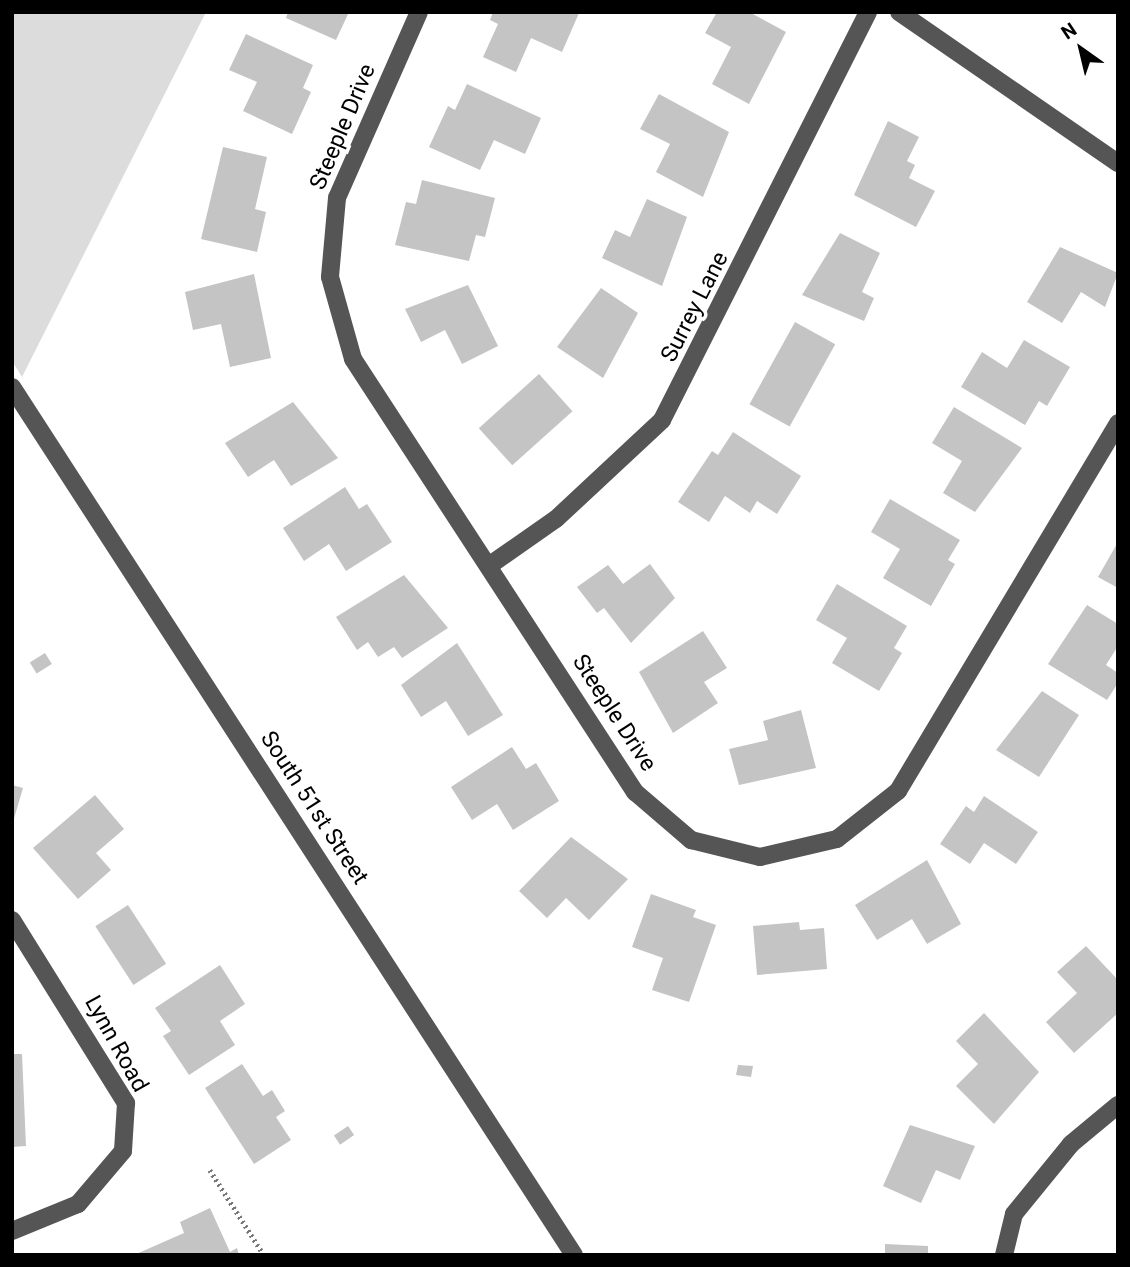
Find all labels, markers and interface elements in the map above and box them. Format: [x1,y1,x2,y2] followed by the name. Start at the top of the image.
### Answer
[1046,14,1116,84] north arrow
[1057,18,1081,44] text: N
[304,60,382,194] street label: Steeple Drive
[655,247,735,367] street label: Surrey Lane
[566,649,662,777] street label: Steeple Drive
[254,726,374,890] street label: South 51st Street
[78,991,154,1097] street label: Lynn Road

